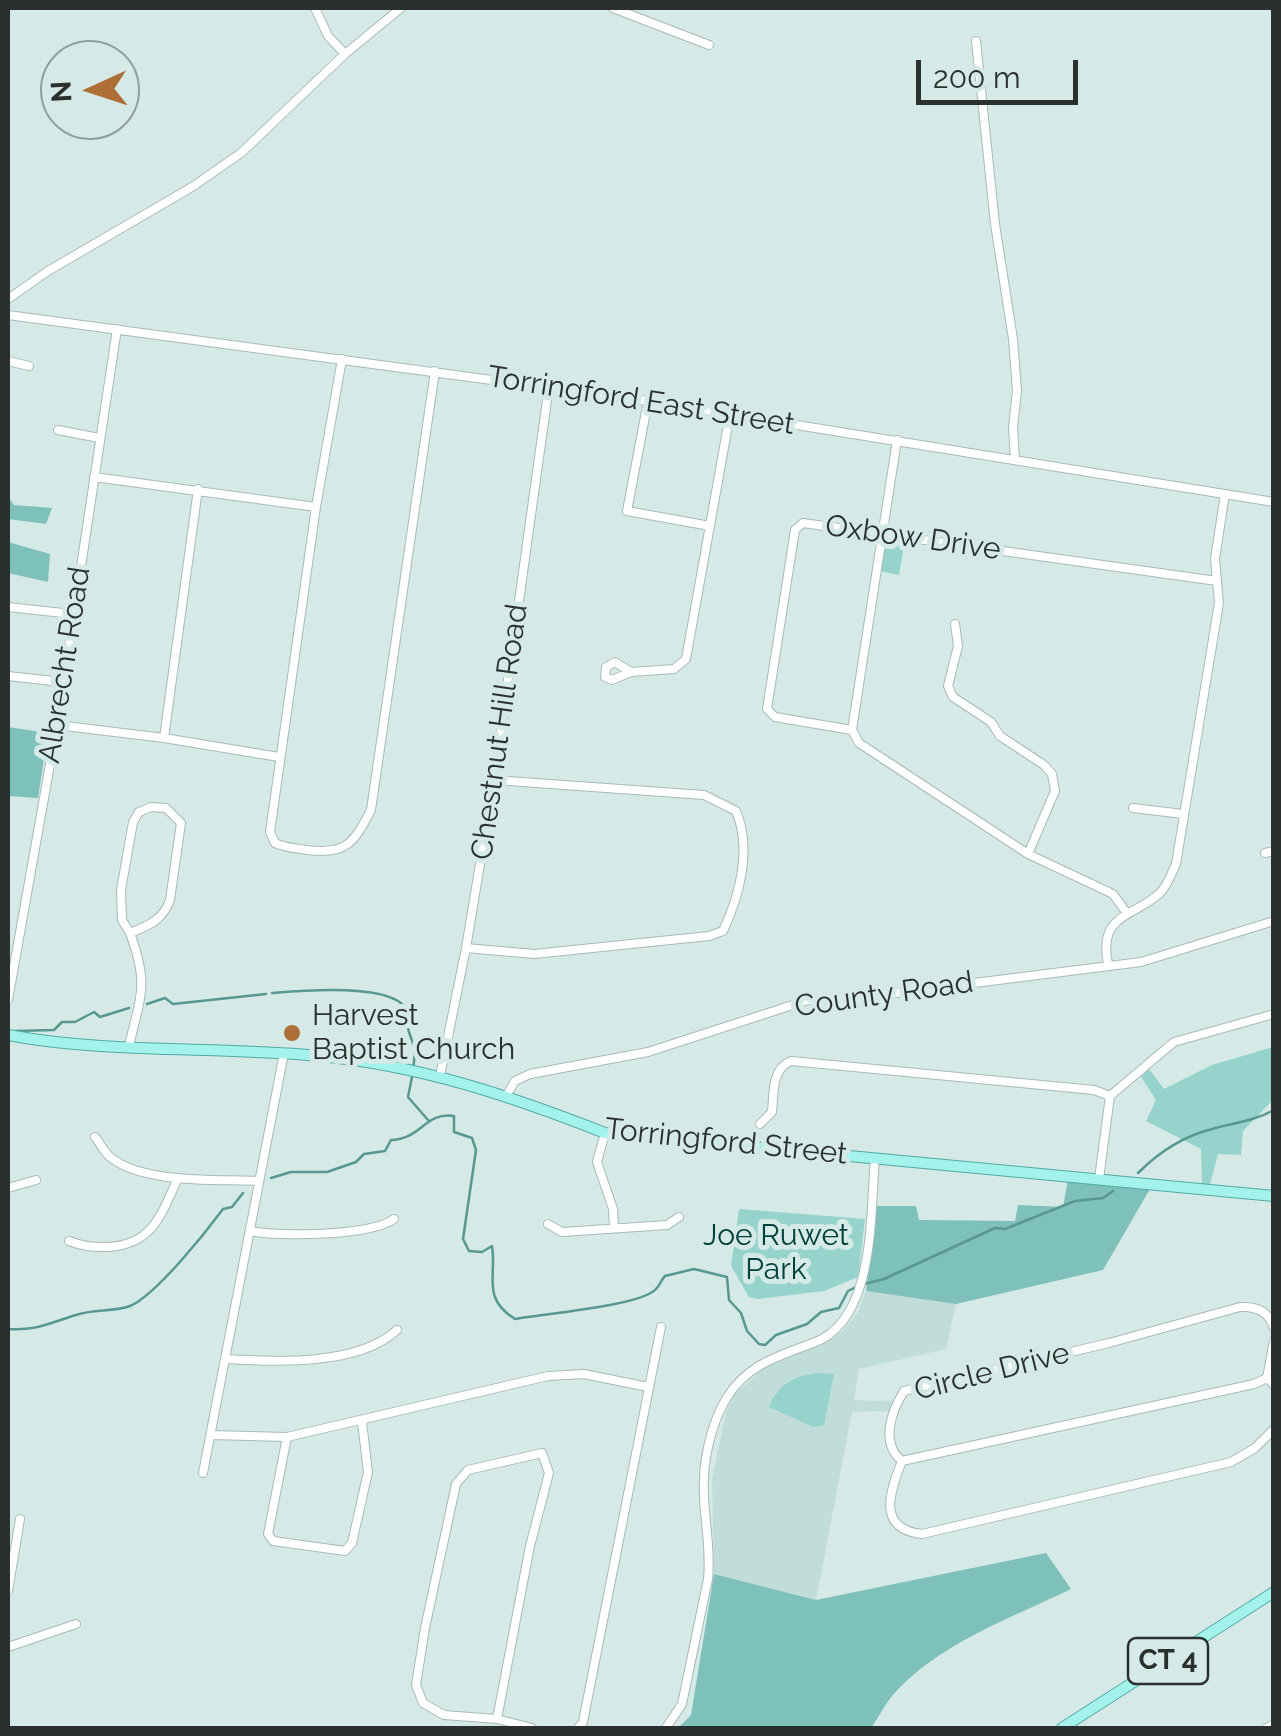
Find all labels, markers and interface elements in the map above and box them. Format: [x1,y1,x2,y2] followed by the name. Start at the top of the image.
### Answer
[40,40,140,140] north arrow
[921,40,1084,102] scale bar
[933,60,1021,95] text: 200 m
[45,80,79,103] text: N
[485,359,797,443] street label: Torringford East Street
[823,508,1003,568] street label: Oxbow Drive
[32,564,98,766] street label: Albrecht Road
[464,602,536,862] street label: Chestnut Hill Road
[793,965,975,1025] street label: County Road
[312,998,515,1068] place label: Harvest Baptist Church
[281,1022,303,1044] marker: Harvest Baptist Church
[603,1111,849,1173] street label: Torringford Street
[703,1218,849,1288] park label: Joe Ruwet Park
[911,1335,1073,1409] street label: Circle Drive
[1128,1638,1208,1684] road number: CT 4

